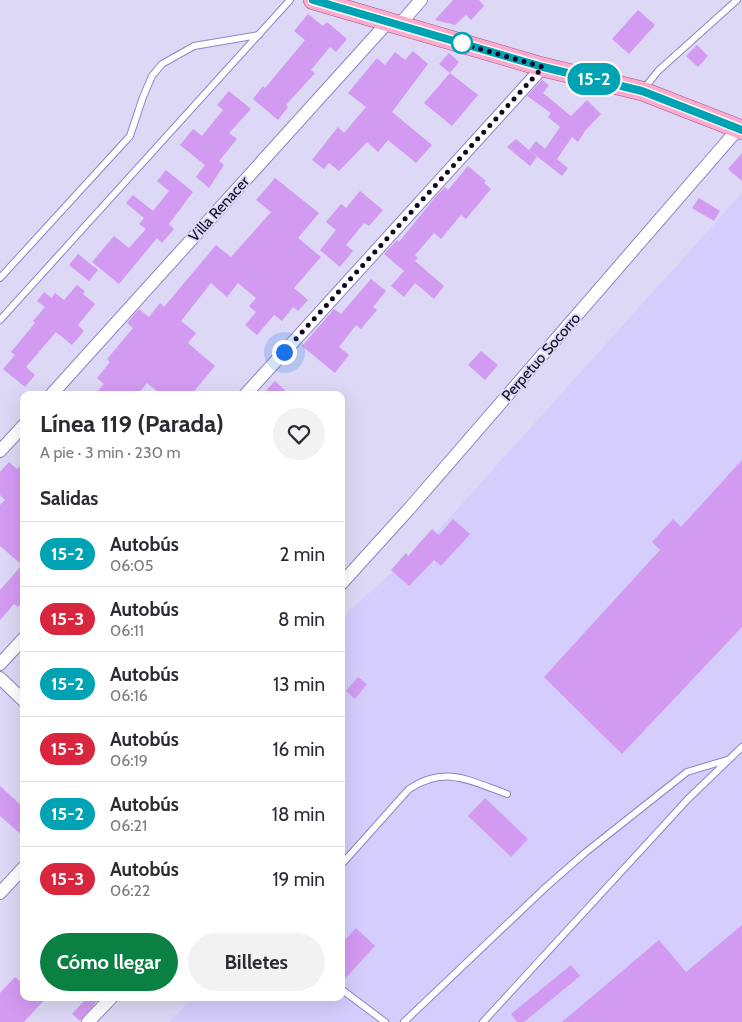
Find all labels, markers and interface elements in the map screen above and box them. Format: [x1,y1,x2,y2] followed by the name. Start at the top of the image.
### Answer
[451,32,473,54] unlabelled marker
[559,63,629,95] line badge: 15-2
[577,68,611,90] text: 15-2
[185,172,253,245] street label: Villa Renacer
[498,309,584,405] street label: Perpetuo Socorro
[272,340,297,365] your location
[273,408,325,460] button: heart
[40,409,224,438] text: Línea 119 (Parada)
[40,443,180,462] text: A pie · 3 min · 230 m
[40,487,98,510] text: Salidas
[110,533,179,556] text: Autobús
[51,543,84,565] text: 15-2
[279,543,325,566] text: 2 min
[110,556,153,575] text: 06:05
[110,598,179,621] text: Autobús
[51,608,84,630] text: 15-3
[278,608,325,631] text: 8 min
[110,621,144,640] text: 06:11
[110,663,179,686] text: Autobús
[51,673,84,695] text: 15-2
[273,673,325,696] text: 13 min
[110,686,148,705] text: 06:16
[110,728,179,751] text: Autobús
[51,738,84,760] text: 15-3
[272,738,325,761] text: 16 min
[110,751,148,770] text: 06:19
[110,793,179,816] text: Autobús
[51,803,84,825] text: 15-2
[272,803,325,826] text: 18 min
[110,816,147,835] text: 06:21
[110,858,179,881] text: Autobús
[51,868,84,890] text: 15-3
[272,868,325,891] text: 19 min
[110,881,150,900] text: 06:22
[40,933,178,991] button: Cómo llegar
[188,933,325,991] button: Billetes

